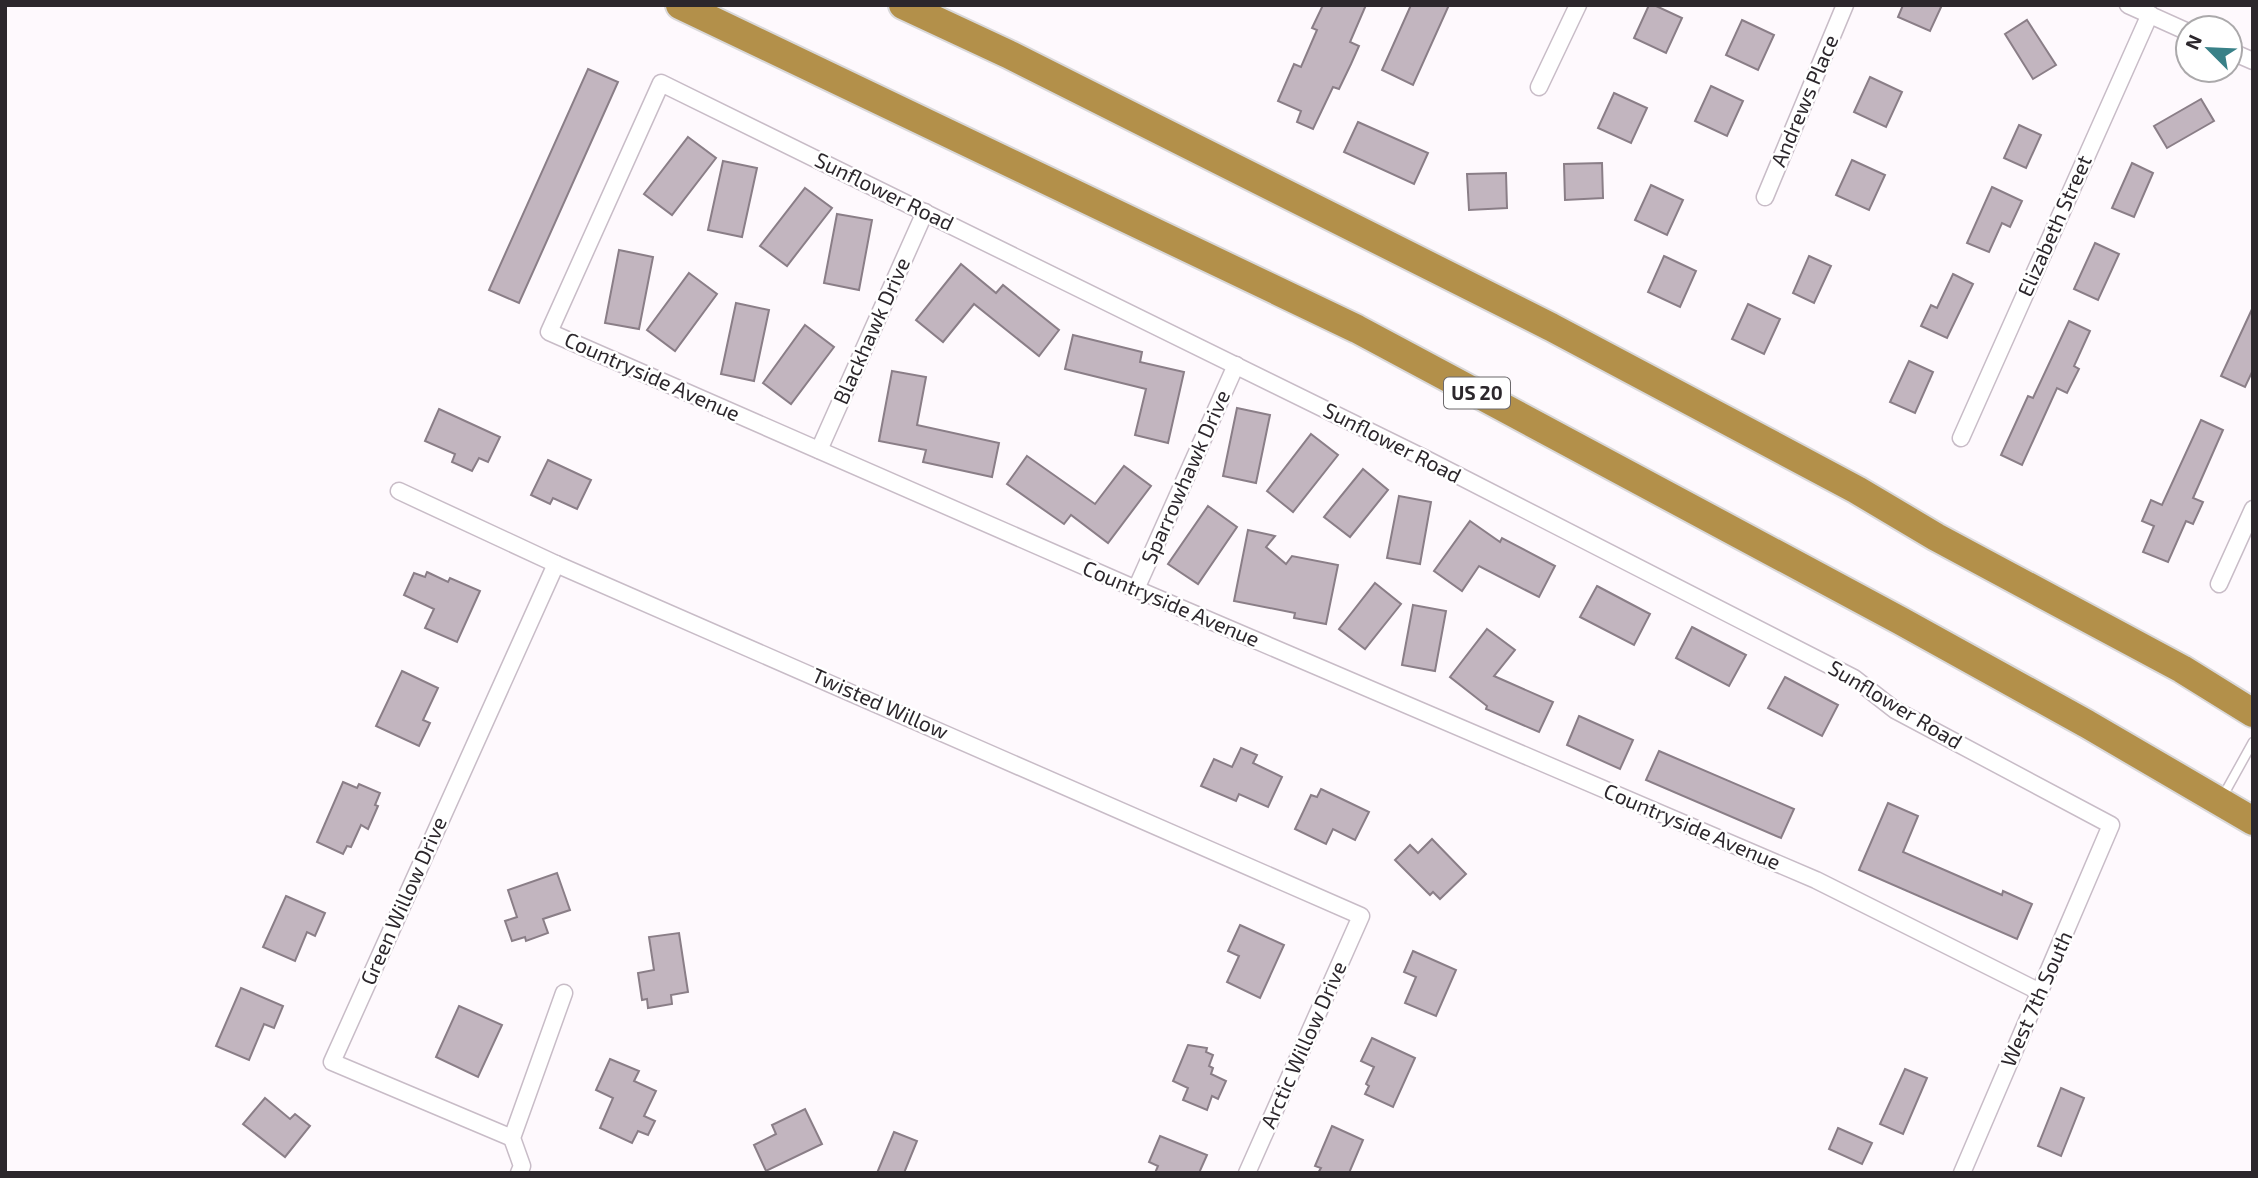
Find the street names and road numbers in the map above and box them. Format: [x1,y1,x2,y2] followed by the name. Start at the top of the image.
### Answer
[1765,31,1843,170] street label: Andrews Place
[811,146,958,235] street label: Sunflower Road
[2011,151,2096,300] street label: Elizabeth Street
[827,253,914,408] street label: Blackhawk Drive
[561,326,744,426] street label: Countryside Avenue
[1444,378,1510,408] road number: US 20
[1135,386,1234,567] street label: Sparrowhawk Drive
[1320,396,1466,487] street label: Sunflower Road
[1080,554,1264,651] street label: Countryside Avenue
[1824,654,1967,753] street label: Sunflower Road
[809,661,953,744] street label: Twisted Willow
[1601,777,1785,874] street label: Countryside Avenue
[354,812,451,988] street label: Green Willow Drive
[1995,927,2077,1070] street label: West 7th South
[1255,957,1351,1132] street label: Arctic Willow Drive

